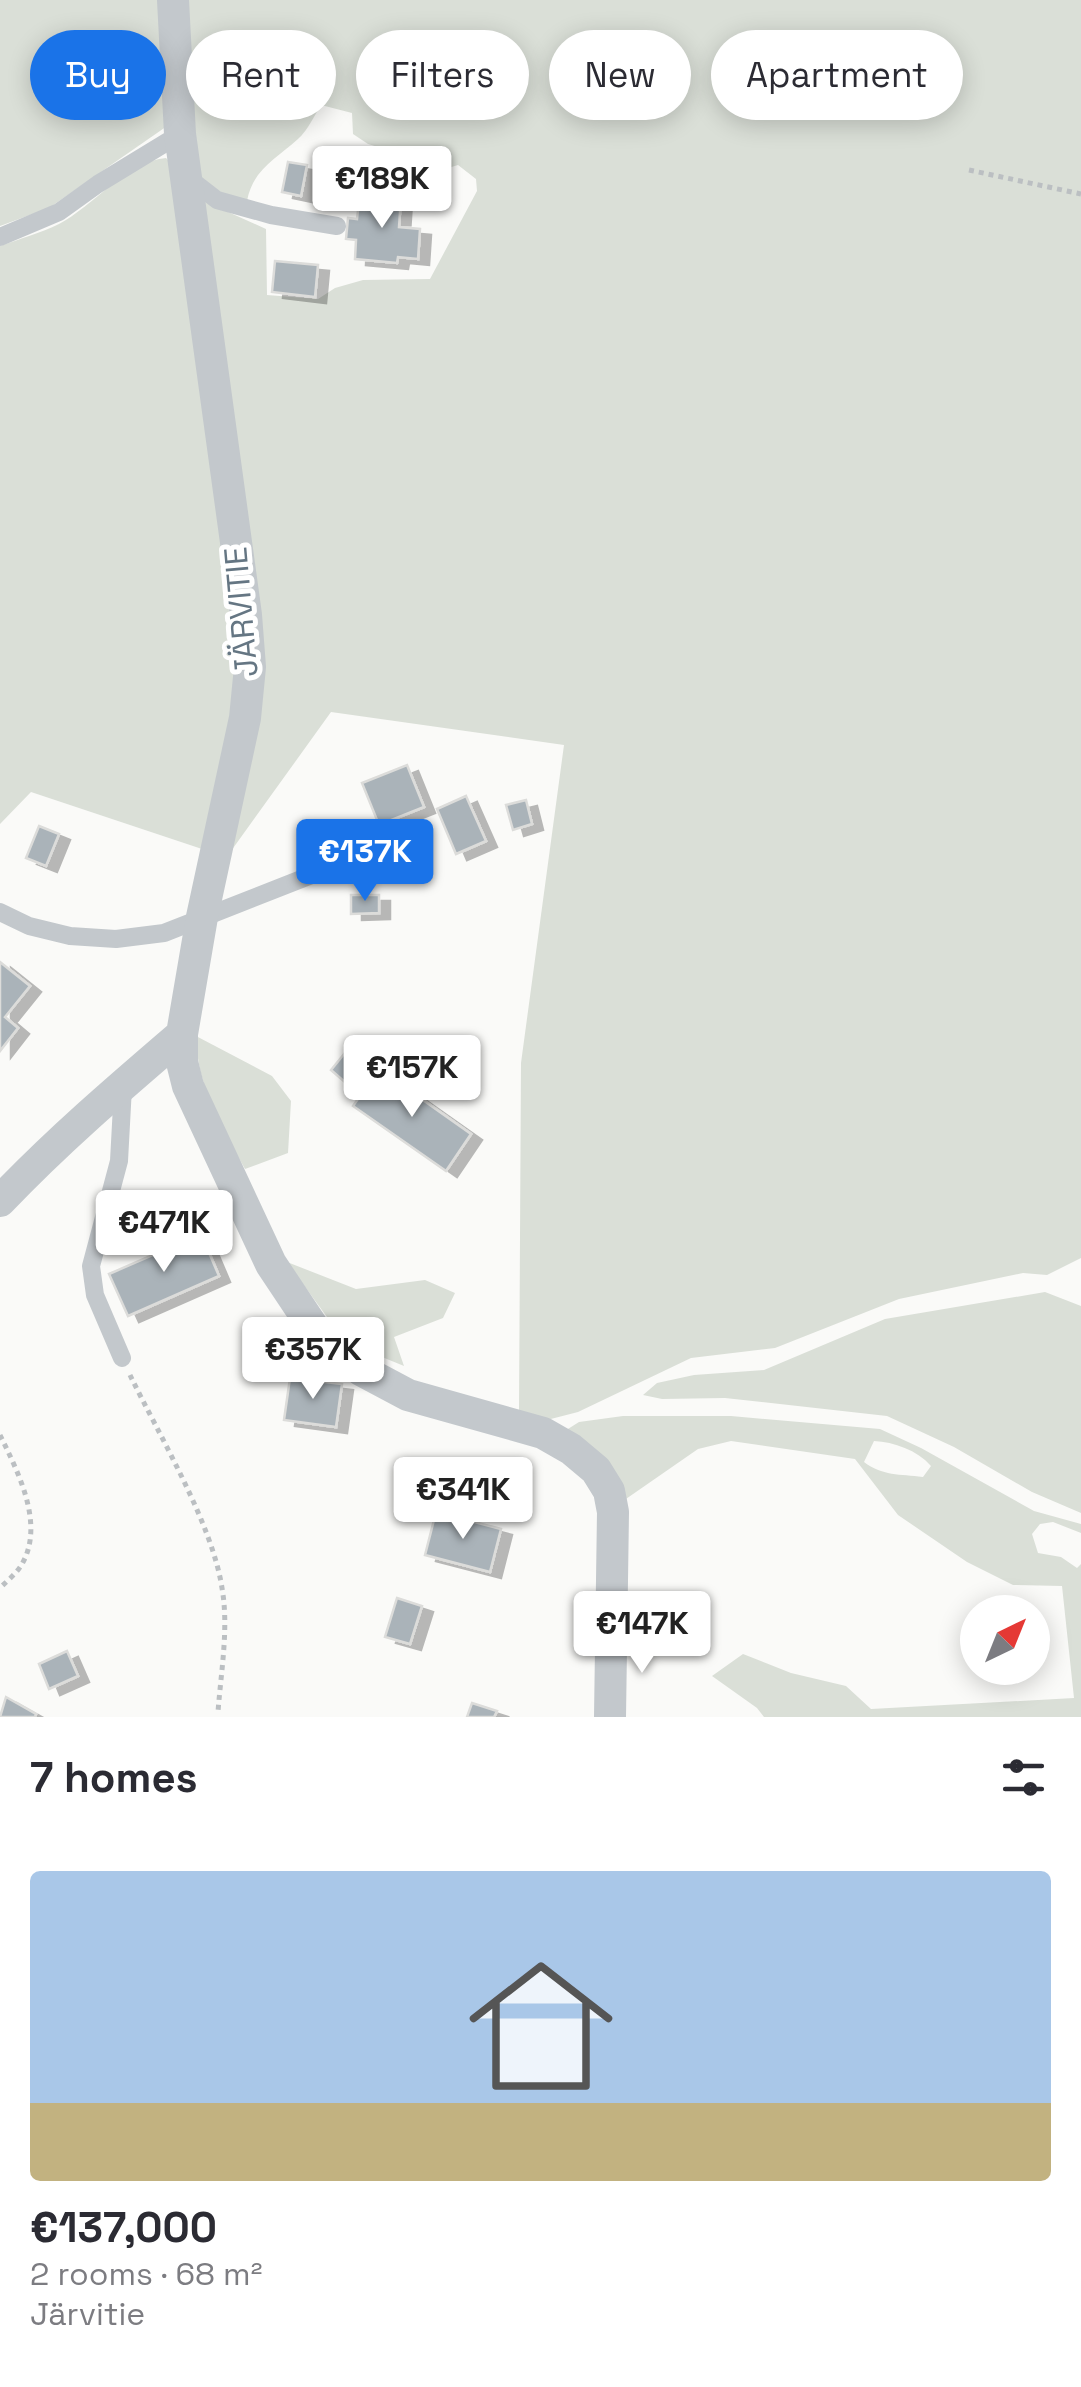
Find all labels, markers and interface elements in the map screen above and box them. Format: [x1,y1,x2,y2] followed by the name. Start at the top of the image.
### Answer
[30,30,166,120] chip: Buy
[186,30,336,120] chip: Rent
[356,30,529,120] chip: Filters
[549,30,691,120] chip: New
[711,30,963,120] chip: Apartment
[312,146,452,231] pin: €189K
[334,158,430,198] text: €189K
[215,545,267,679] street label: JÄRVITIE
[295,819,435,904] pin: €137K
[318,831,412,871] text: €137K
[342,1035,482,1120] pin: €157K
[366,1047,458,1087] text: €157K
[94,1190,234,1275] pin: €471K
[118,1202,210,1242] text: €471K
[243,1317,383,1402] pin: €357K
[264,1329,362,1369] text: €357K
[393,1457,533,1542] pin: €341K
[416,1469,510,1509] text: €341K
[572,1591,712,1676] pin: €147K
[960,1595,1050,1685] north arrow
[960,1595,1050,1685] map controls
[596,1603,688,1643] text: €147K
[996,1750,1051,1805] icon: filters
[30,1751,198,1804] text: 7 homes
[451,1936,631,2116] icon: home
[30,2201,217,2254] text: €137,000
[30,2254,262,2294] text: 2 rooms · 68 m²
[30,2294,145,2334] text: Järvitie

